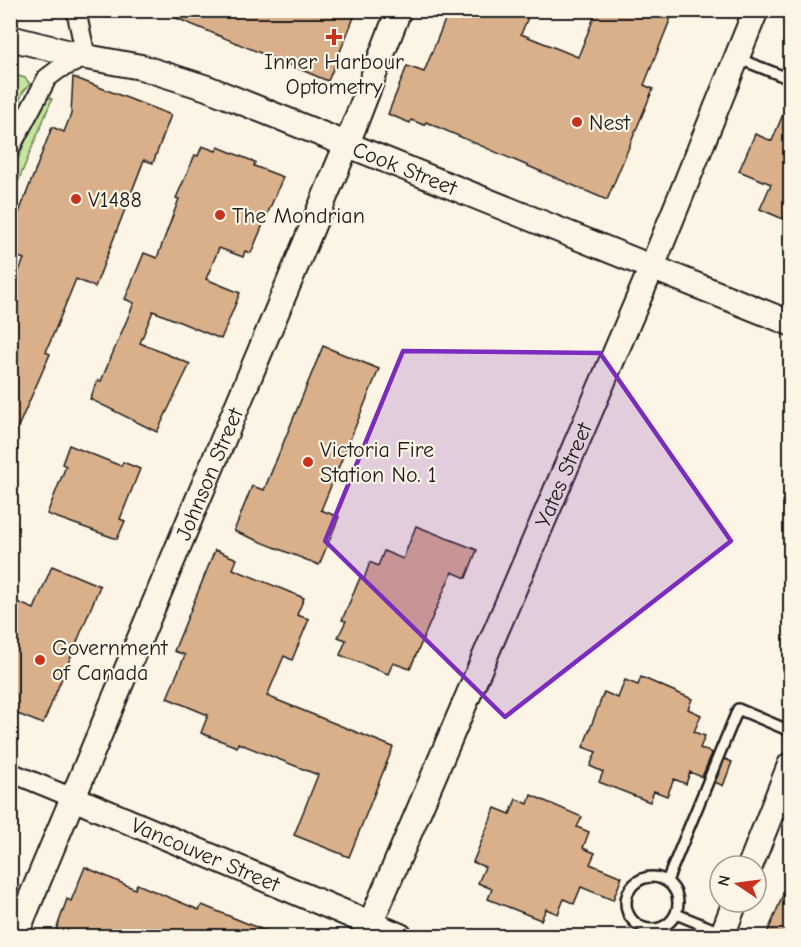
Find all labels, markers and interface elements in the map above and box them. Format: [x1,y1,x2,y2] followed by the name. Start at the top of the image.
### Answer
[325,28,343,46] marker: Inner Harbour Optometry
[264,49,404,100] place label: Inner Harbour Optometry
[589,110,631,136] place label: Nest
[570,115,584,129] marker: Nest
[349,136,461,202] street label: Cook Street
[88,187,142,213] place label: V1488
[69,192,83,206] marker: V1488
[232,203,365,229] place label: The Mondrian
[213,208,227,222] marker: The Mondrian
[170,404,249,544] street label: Johnson Street
[530,418,598,531] street label: Yates Street
[320,437,437,488] place label: Victoria Fire Station No. 1
[301,455,315,469] marker: Victoria Fire Station No. 1
[52,635,168,686] place label: Government of Canada
[33,653,47,667] marker: Government of Canada
[127,812,284,898] street label: Vancouver Street
[708,854,768,914] north arrow
[714,874,734,888] text: N

